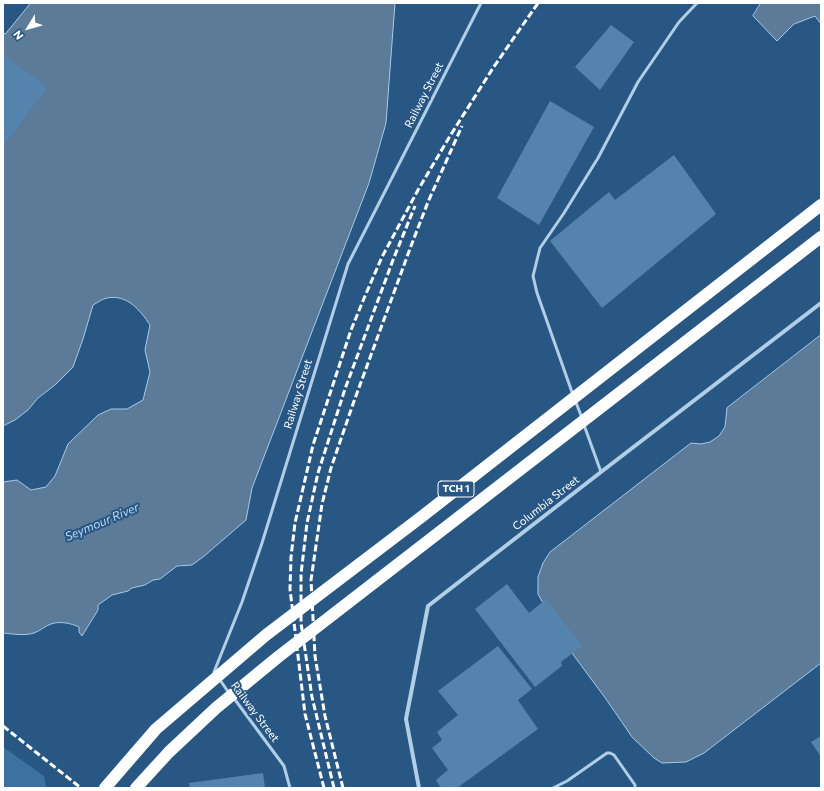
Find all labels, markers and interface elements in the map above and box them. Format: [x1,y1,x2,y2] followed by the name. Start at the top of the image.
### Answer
[8,8,48,48] north arrow
[10,28,26,43] text: N
[402,60,446,130] street label: Railway Street
[281,358,315,430] street label: Railway Street
[510,473,582,533] street label: Columbia Street
[438,481,474,497] road number: TCH 1
[63,500,141,544] water label: Seymour River
[228,679,282,745] street label: Railway Street

